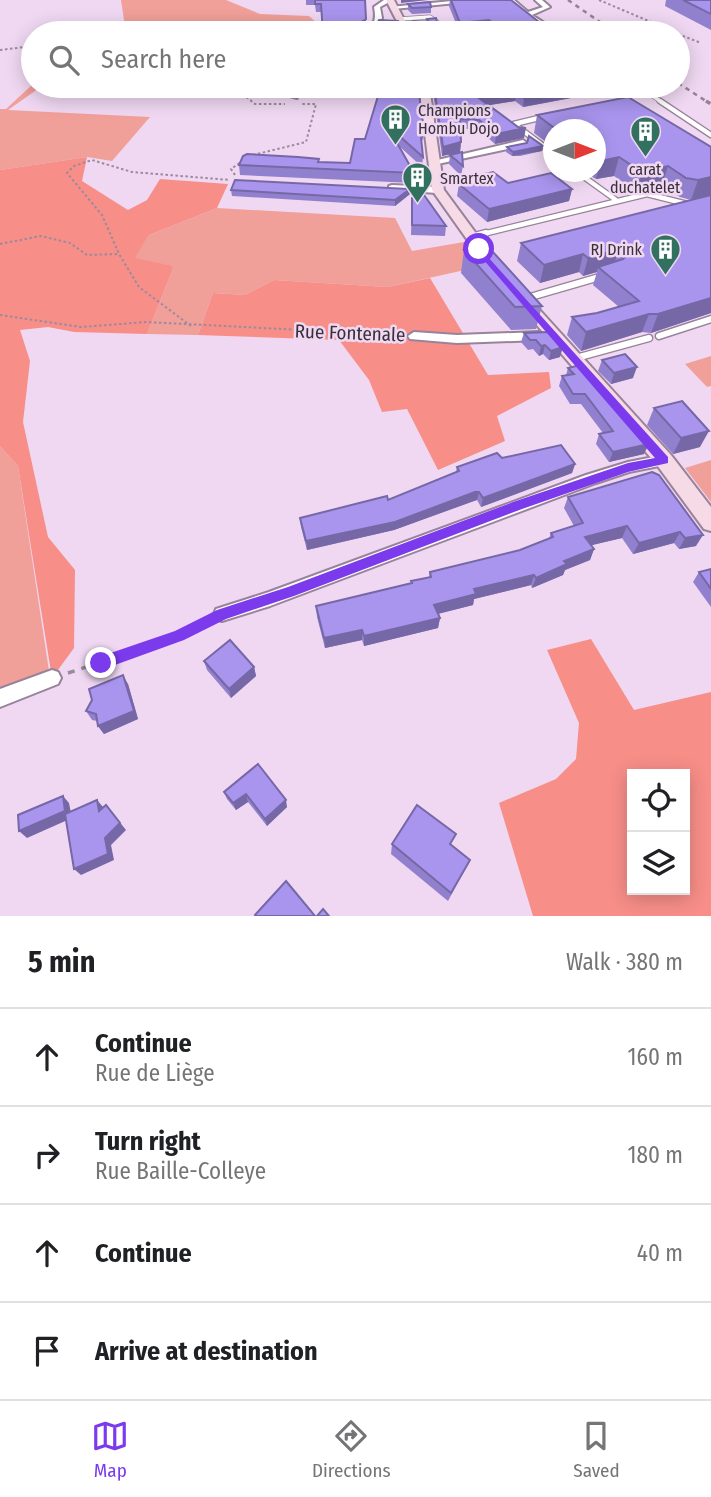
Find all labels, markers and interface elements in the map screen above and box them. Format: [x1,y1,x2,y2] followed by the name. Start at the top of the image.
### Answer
[21,21,690,98] search box
[45,41,83,79] icon: search
[101,44,226,75] text: Search here
[418,101,499,138] place label: Champions Hombu Dojo
[378,102,412,146] building icon: Champions Hombu Dojo
[628,115,662,159] building icon: carat duchatelet
[543,119,606,182] north arrow
[610,160,681,197] place label: carat duchatelet
[400,161,434,205] building icon: Smartex
[440,169,493,188] place label: Smartex
[648,232,682,276] building icon: RJ Drink
[463,233,494,264] route start
[591,240,643,259] place label: RJ Drink
[294,320,406,346] street label: Rue Fontenale
[85,647,116,678] route end
[627,769,690,895] map controls
[627,769,690,832] button: locate
[627,832,690,895] button: layers
[28,944,95,980] text: 5 min
[566,948,683,976] text: Walk · 380 m
[95,1028,192,1059] text: Continue
[28,1038,66,1076] icon: ahead
[628,1043,683,1071] text: 160 m
[95,1059,215,1087] text: Rue de Liège
[95,1126,201,1157] text: Turn right
[28,1136,66,1174] icon: right
[627,1141,683,1169] text: 180 m
[95,1157,266,1185] text: Rue Baille-Colleye
[28,1234,66,1272] icon: ahead
[95,1238,192,1269] text: Continue
[637,1239,683,1267] text: 40 m
[28,1332,66,1370] icon: arrive
[95,1336,318,1367] text: Arrive at destination
[91,1417,129,1482] tab: Map
[312,1417,391,1482] tab: Directions
[573,1417,620,1482] tab: Saved

